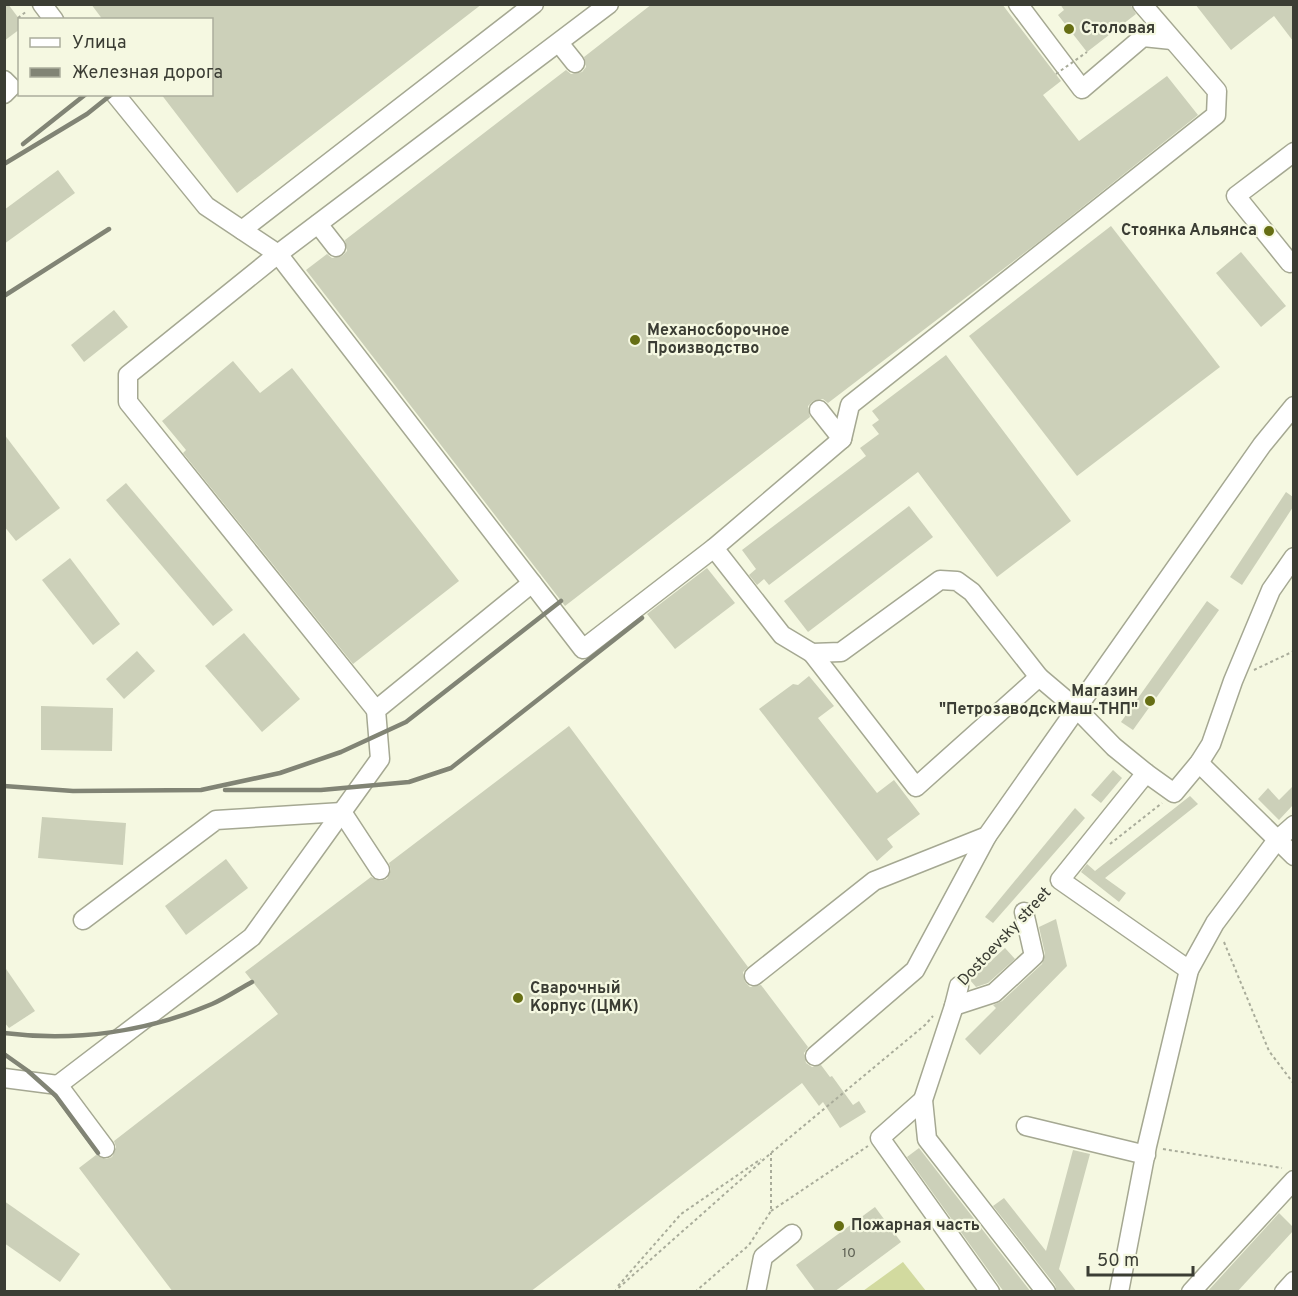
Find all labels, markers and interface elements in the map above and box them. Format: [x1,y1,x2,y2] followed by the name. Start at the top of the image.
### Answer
[18,18,213,96] legend
[1081,19,1155,39] place label: Столовая
[1062,22,1076,36] marker: Столовая
[72,32,126,55] text: Улица
[72,62,223,85] text: Железная дорога
[1121,221,1257,241] place label: Стоянка Альянса
[1262,224,1276,238] marker: Стоянка Альянса
[647,321,790,359] place label: Механосборочное Производство
[628,333,642,347] marker: Механосборочное Производство
[939,682,1138,720] place label: Магазин "ПетрозаводскМаш-ТНП"
[1143,694,1157,708] marker: Магазин "ПетрозаводскМаш-ТНП"
[954,883,1056,991] street label: Dostoevsky street
[530,979,639,1017] place label: Сварочный Корпус (ЦМК)
[511,991,525,1005] marker: Сварочный Корпус (ЦМК)
[851,1216,980,1236] place label: Пожарная часть
[832,1219,846,1233] marker: Пожарная часть
[1088,1239,1193,1277] scale bar
[842,1245,856,1262] house number: 10
[1097,1250,1139,1273] text: 50 m

